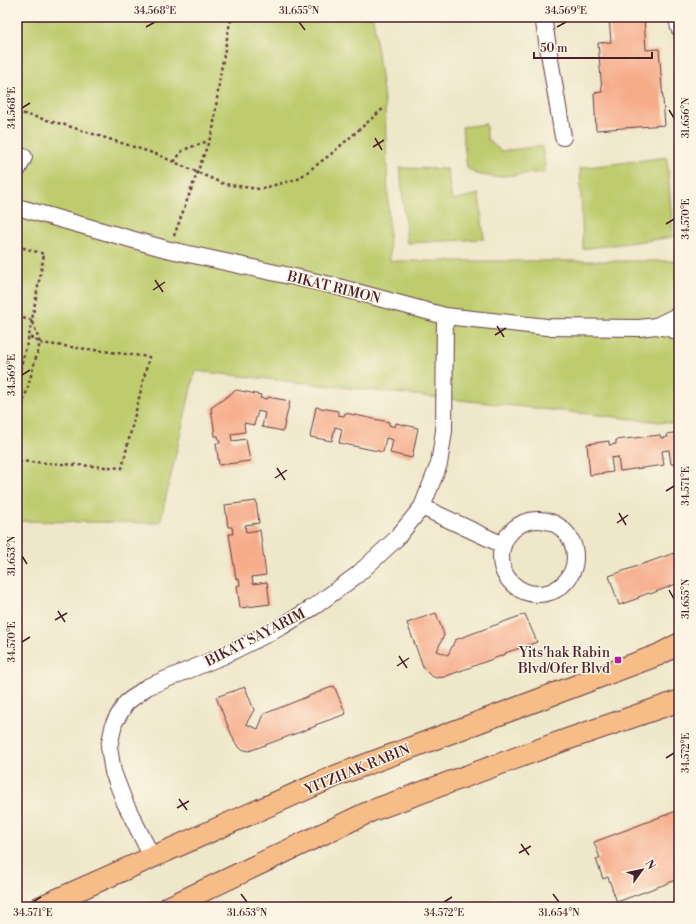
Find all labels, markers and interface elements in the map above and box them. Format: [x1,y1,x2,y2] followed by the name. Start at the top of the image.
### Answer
[134,5,176,17] text: 34.568°E
[279,5,320,17] text: 31.655°N
[545,5,587,17] text: 34.569°E
[534,34,652,60] scale bar
[540,41,568,56] text: 50 m
[6,87,18,129] text: 34.568°E
[680,97,692,138] text: 31.656°N
[680,198,692,240] text: 34.570°E
[284,267,383,308] street label: BIKAT RIMON
[6,354,18,396] text: 34.569°E
[680,466,692,506] text: 34.571°E
[6,535,18,576] text: 31.653°N
[680,578,692,619] text: 31.655°N
[202,605,309,671] street label: BIKAT SAYARIM
[6,621,18,663] text: 34.570°E
[517,644,611,678] place label: Yits'hak Rabin Blvd/Ofer Blvd
[613,655,623,665] marker: Yits'hak Rabin Blvd/Ofer Blvd
[680,733,692,773] text: 34.572°E
[301,740,413,800] street label: YITZHAK RABIN
[622,850,662,890] north arrow
[641,858,658,873] text: N
[13,907,53,919] text: 34.571°E
[227,907,268,919] text: 31.653°N
[424,907,464,919] text: 34.572°E
[539,907,580,919] text: 31.654°N

